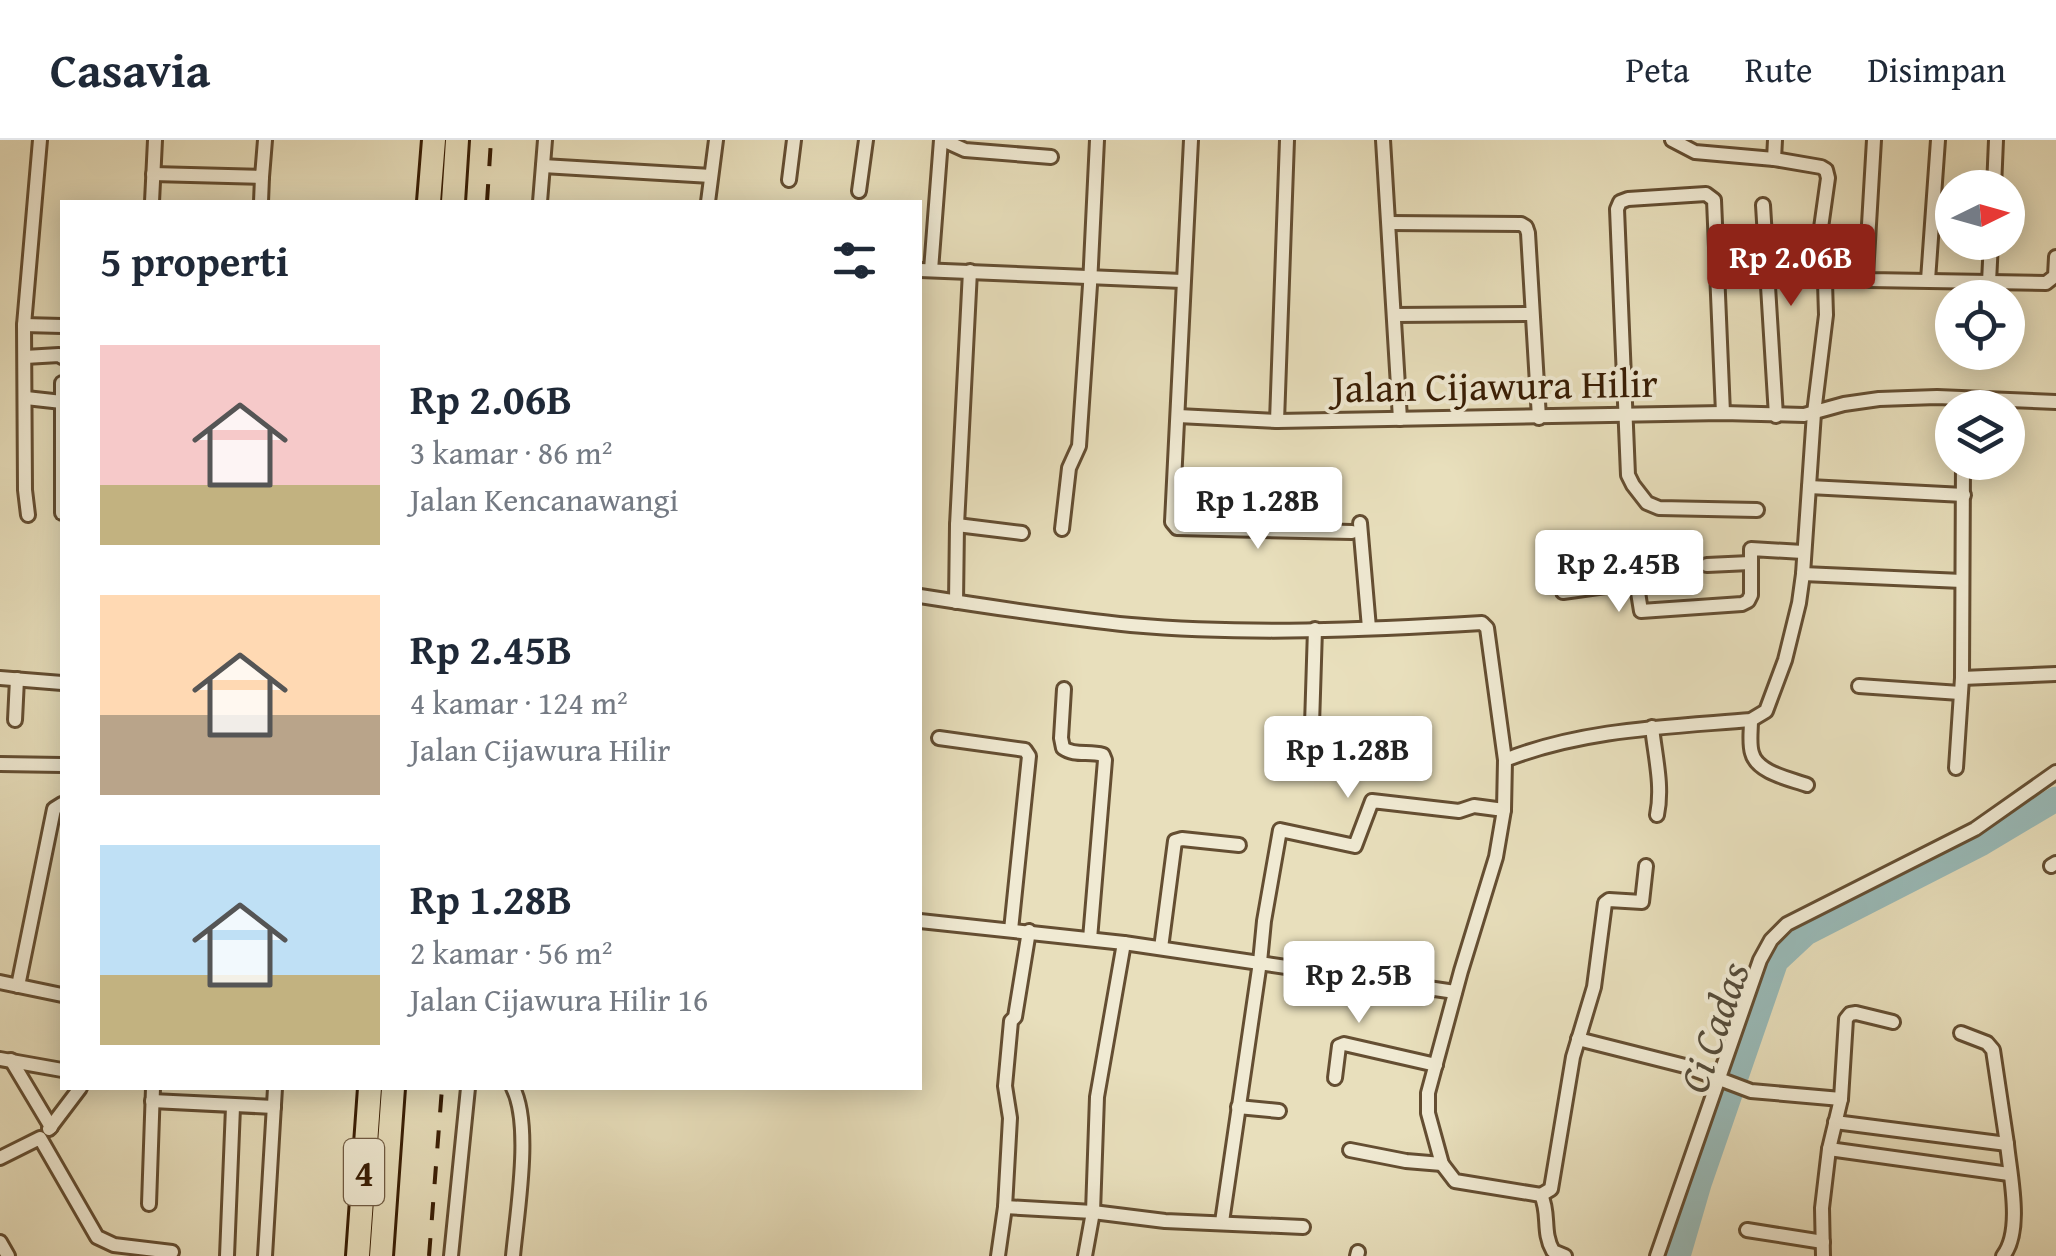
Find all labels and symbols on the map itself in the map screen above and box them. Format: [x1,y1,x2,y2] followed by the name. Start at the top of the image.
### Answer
[1935,170,2025,260] north arrow
[1688,224,1894,309] pin: Rp 2.06B
[1327,353,1658,417] street label: Jalan Cijawura Hilir
[1155,467,1361,552] pin: Rp 1.28B
[1516,530,1722,615] pin: Rp 2.45B
[1245,716,1451,801] pin: Rp 1.28B
[1267,941,1451,1026] pin: Rp 2.5B
[1662,953,1764,1101] water label: Ci Cadas
[344,1139,384,1205] road number: 4

